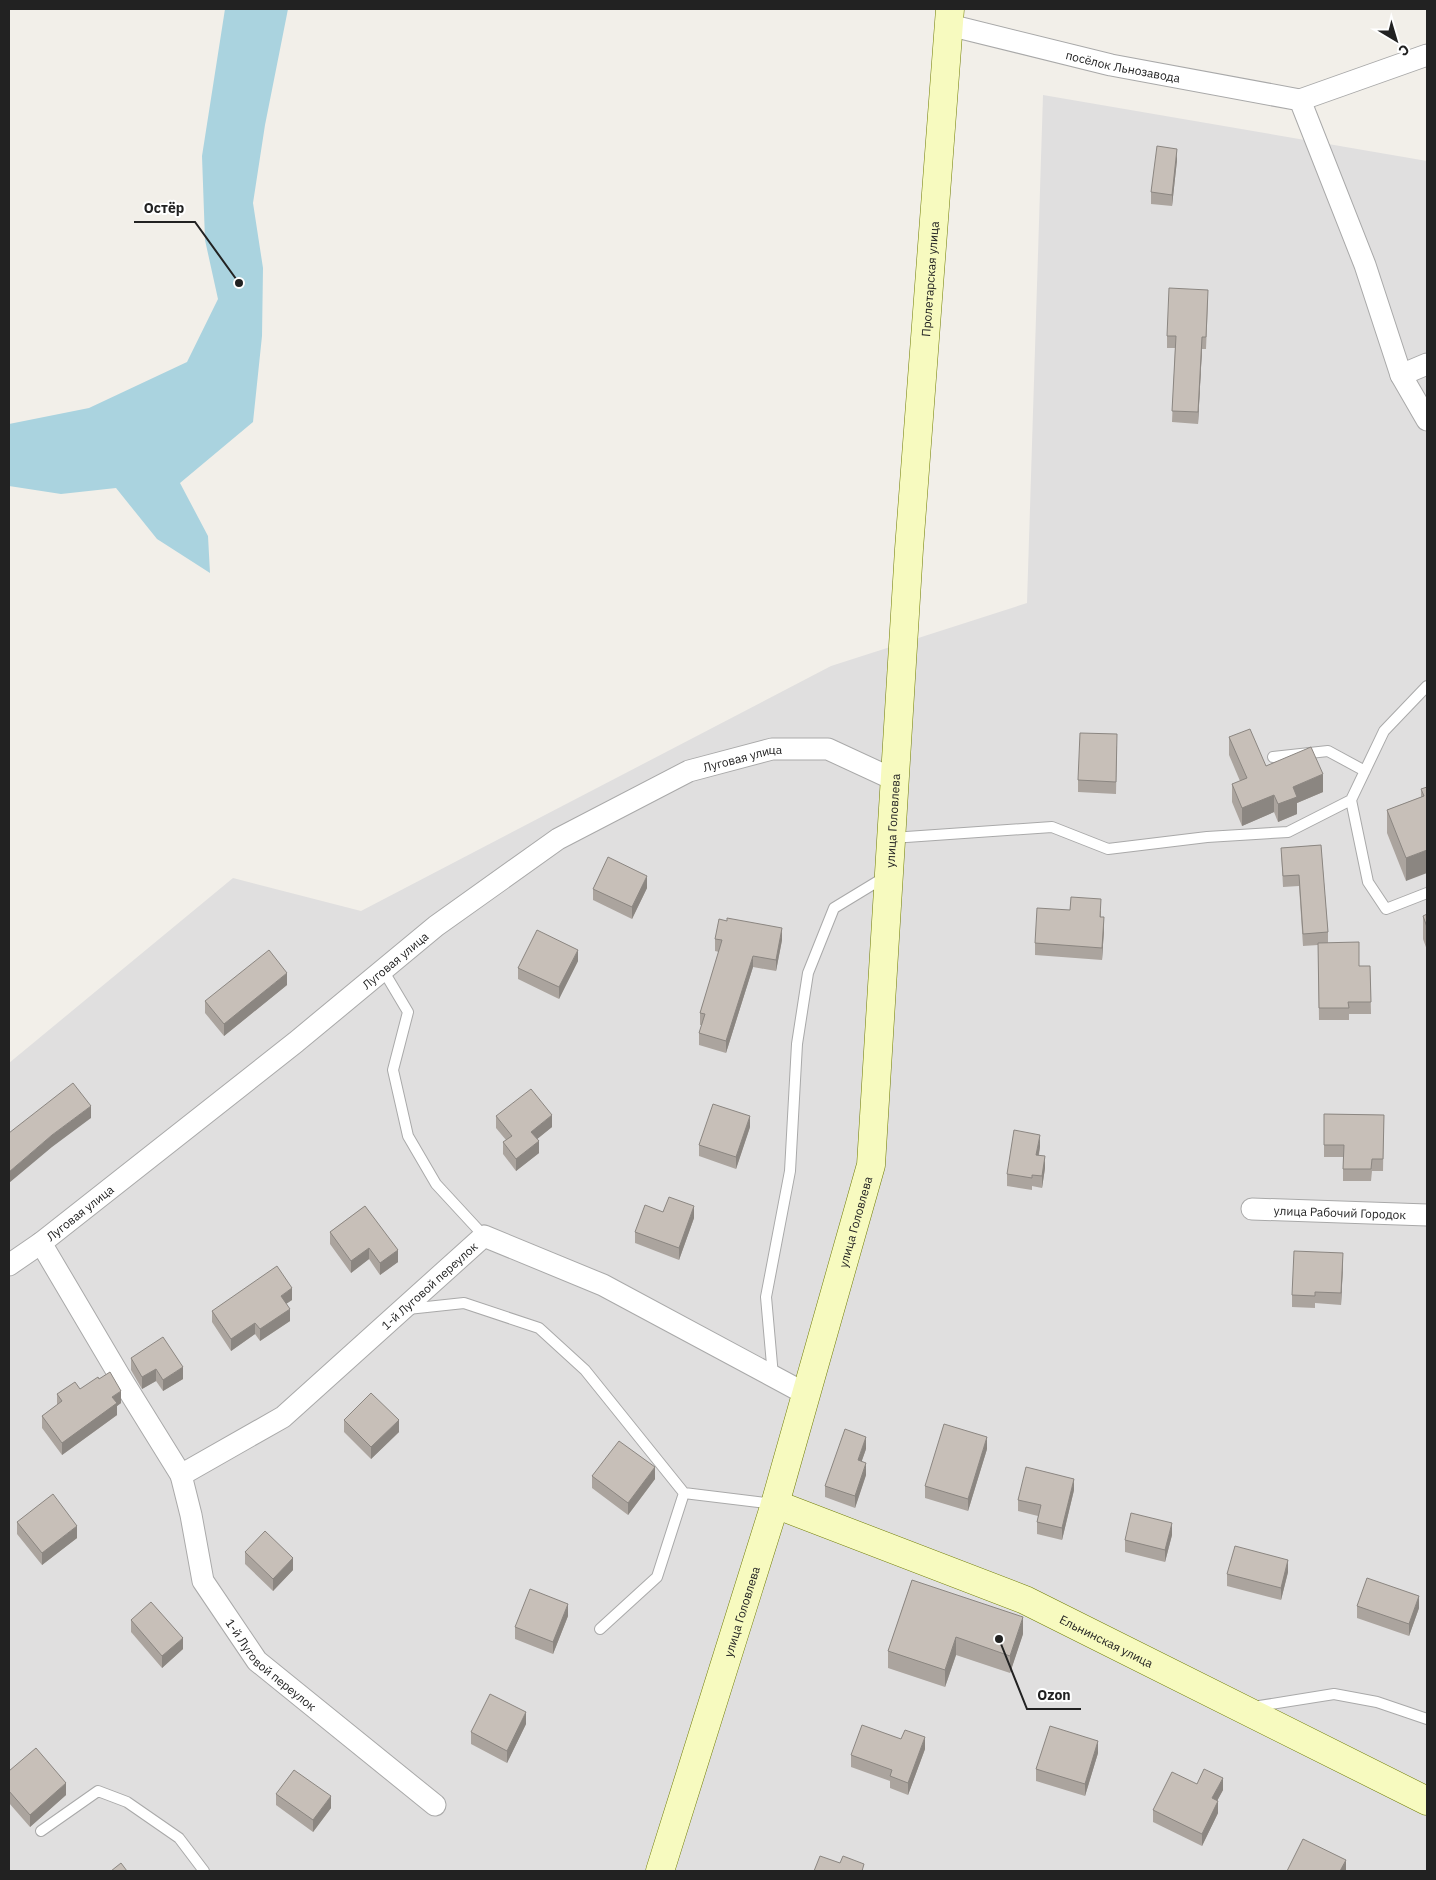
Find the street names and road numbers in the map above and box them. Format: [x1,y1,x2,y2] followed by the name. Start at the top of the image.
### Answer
[1064,47,1182,85] street label: посёлок Льнозавода
[918,220,941,337] street label: Пролетарская улица
[701,742,783,775] street label: Луговая улица
[882,773,903,868] street label: улица Головлева
[359,928,432,992] street label: Луговая улица
[835,1174,875,1269] street label: улица Головлева
[43,1181,117,1244] street label: Луговая улица
[1274,1202,1407,1222] street label: улица Рабочий Городок
[378,1238,481,1332] street label: 1-й Луговой переулок
[720,1564,763,1659] street label: улица Головлева
[1057,1611,1156,1671] street label: Ельнинская улица
[223,1615,320,1714] street label: 1-й Луговой переулок

